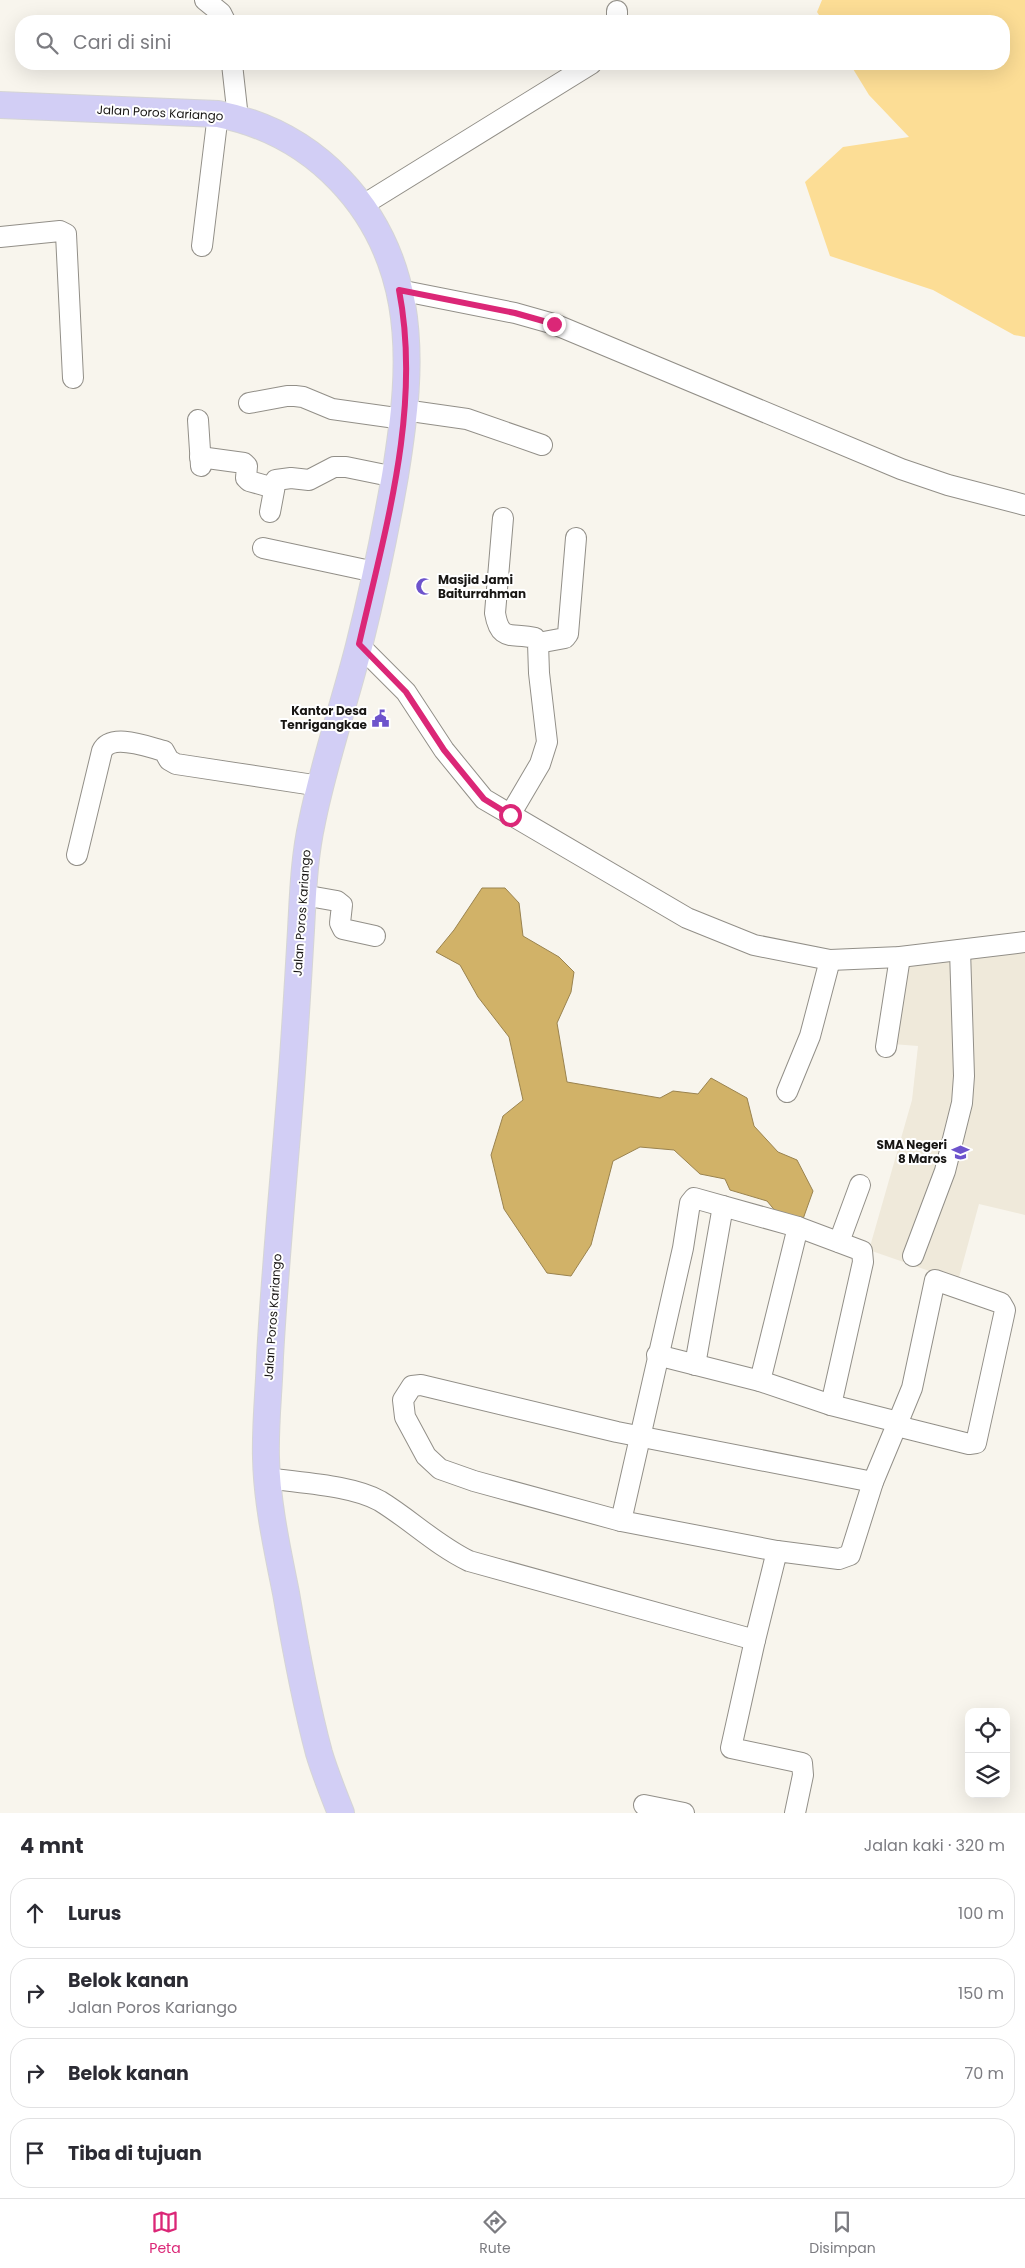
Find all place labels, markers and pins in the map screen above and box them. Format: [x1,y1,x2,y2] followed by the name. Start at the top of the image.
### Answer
[438,571,526,602] place label: Masjid Jami Baiturrahman
[414,577,434,597] mosque icon: Masjid Jami Baiturrahman
[280,702,368,733] place label: Kantor Desa Tenrigangkae
[371,708,391,728] public building icon: Kantor Desa Tenrigangkae
[877,1136,947,1167] place label: SMA Negeri 8 Maros
[951,1142,971,1162] school or university icon: SMA Negeri 8 Maros

